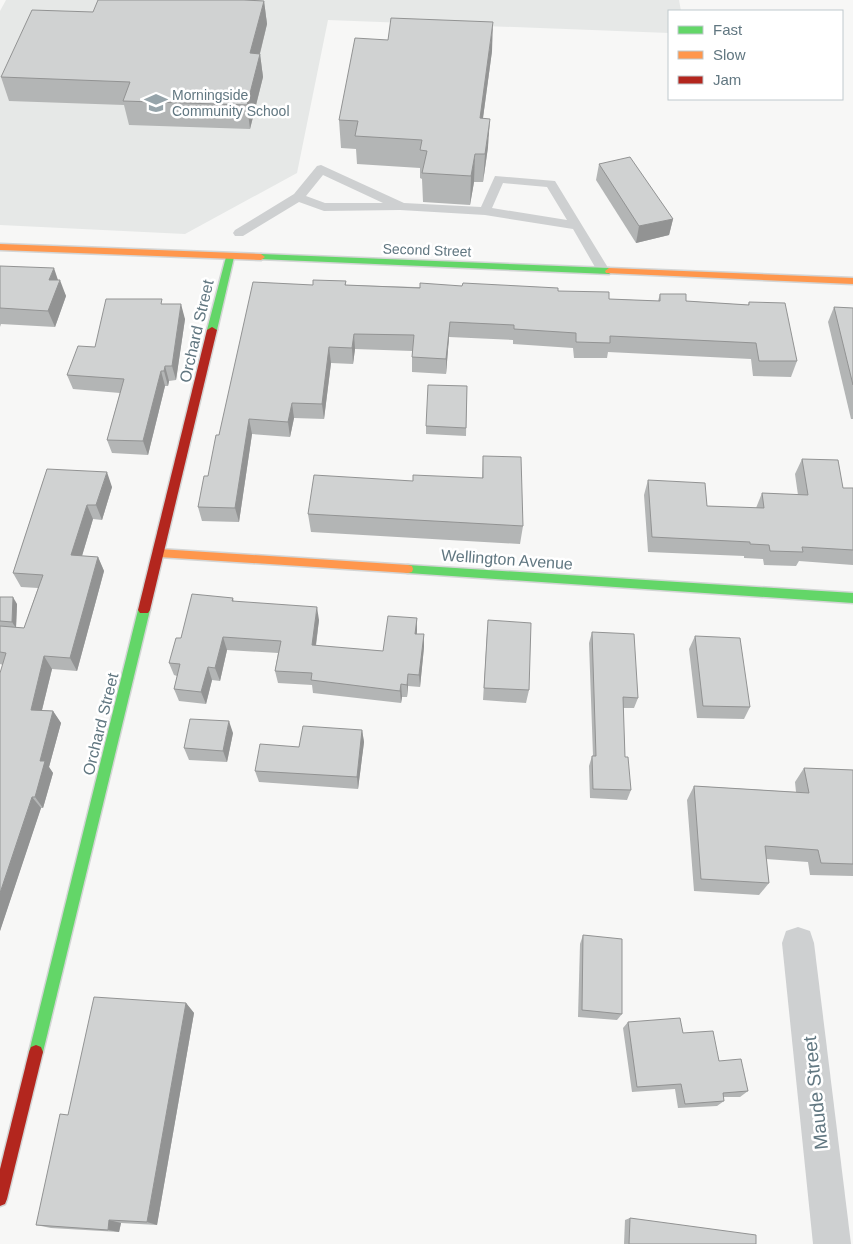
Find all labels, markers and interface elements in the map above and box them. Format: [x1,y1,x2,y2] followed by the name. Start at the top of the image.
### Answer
[668,10,843,100] legend
[713,21,743,38] text: Fast
[713,46,746,63] text: Slow
[713,71,741,88] text: Jam
[172,87,290,119] place label: Morningside Community School
[143,90,169,116] school or university icon: Morningside Community School
[382,240,472,260] street label: Second Street
[176,278,217,384] street label: Orchard Street
[441,546,573,573] street label: Wellington Avenue
[80,671,122,777] street label: Orchard Street
[799,1034,832,1151] street label: Maude Street

